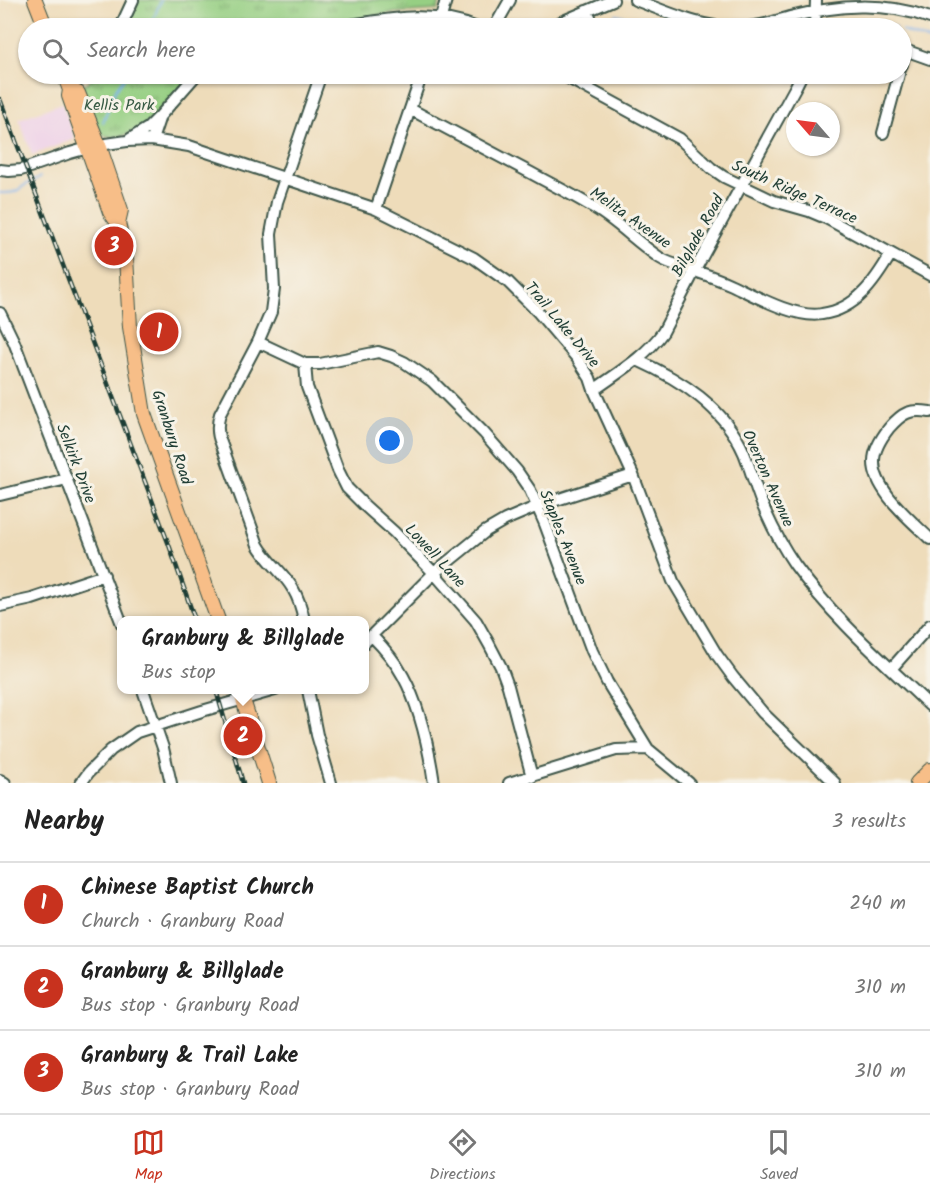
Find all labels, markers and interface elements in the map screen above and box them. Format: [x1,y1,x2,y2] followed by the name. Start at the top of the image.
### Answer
[18,18,912,84] search box
[87,34,195,69] text: Search here
[39,35,72,68] icon: search
[84,93,155,118] park label: Kellis Park
[786,102,840,156] north arrow
[728,153,861,231] street label: South Ridge Terrace
[584,181,676,256] street label: Melita Avenue
[665,189,732,281] street label: Bilglade Road
[94,224,134,268] pin: 3
[518,276,606,374] street label: Trail Lake Drive
[140,310,178,354] pin: 1
[144,387,199,489] street label: Granbury Road
[49,420,102,507] street label: Selkirk Drive
[375,426,404,455] your location
[735,426,800,531] street label: Overton Avenue
[532,486,593,589] street label: Staples Avenue
[398,518,471,594] street label: Lowell Lane
[117,616,369,694] popup
[142,622,344,657] text: Granbury & Billglade
[142,657,215,689] text: Bus stop
[224,714,262,758] pin: 2
[24,801,104,843] text: Nearby
[832,806,906,838] text: 3 results
[81,871,314,906] text: Chinese Baptist Church
[40,888,47,920] text: 1
[849,888,906,920] text: 240 m
[81,906,283,938] text: Church · Granbury Road
[81,955,284,990] text: Granbury & Billglade
[38,972,49,1004] text: 2
[854,972,906,1004] text: 310 m
[81,990,299,1022] text: Bus stop · Granbury Road
[81,1039,298,1074] text: Granbury & Trail Lake
[38,1056,49,1088] text: 3
[854,1056,906,1088] text: 310 m
[81,1074,299,1106] text: Bus stop · Granbury Road
[132,1126,165,1187] tab: Map
[429,1126,496,1187] tab: Directions
[760,1126,798,1187] tab: Saved

